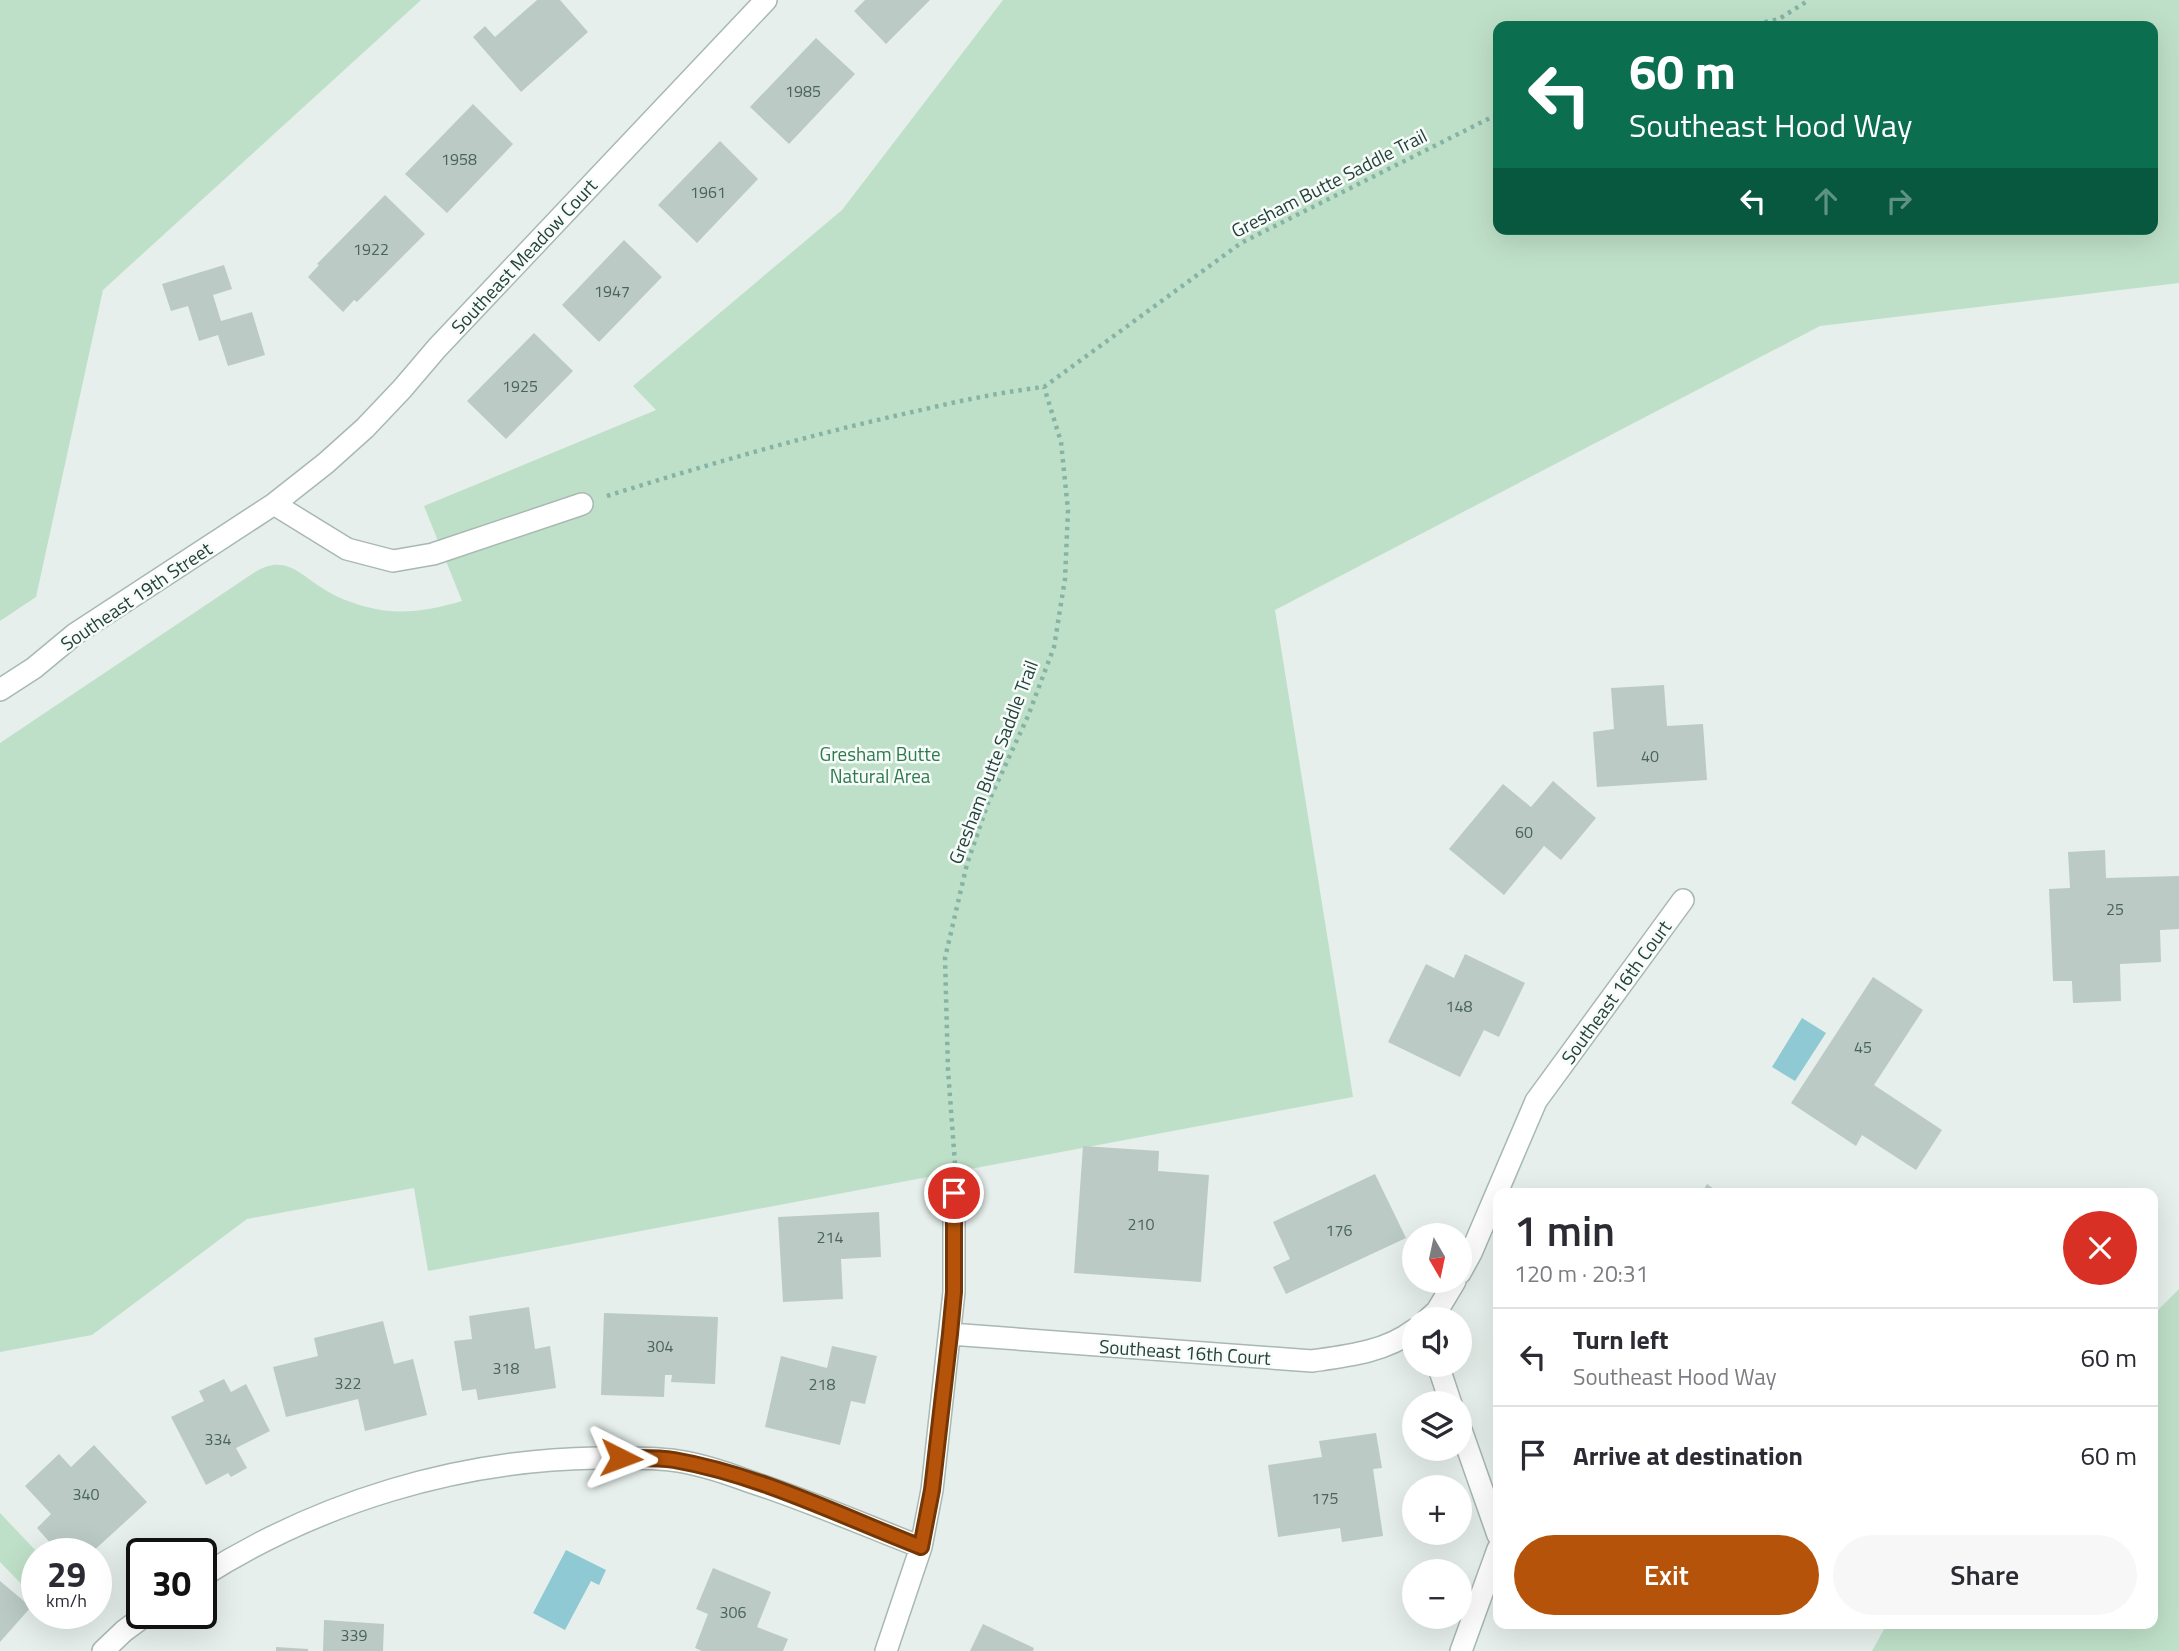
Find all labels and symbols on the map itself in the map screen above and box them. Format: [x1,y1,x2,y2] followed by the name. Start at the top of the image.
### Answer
[785,79,821,103] house number: 1985
[1226,121,1432,245] street label: Gresham Butte Saddle Trail
[441,147,477,171] house number: 1958
[444,171,604,340] street label: Southeast Meadow Court
[690,180,726,204] house number: 1961
[353,237,389,261] house number: 1922
[594,279,630,303] house number: 1947
[502,374,538,398] house number: 1925
[54,534,218,657] street label: Southeast 19th Street
[940,656,1045,868] street label: Gresham Butte Saddle Trail
[819,739,941,790] park label: Gresham Butte Natural Area
[1641,744,1659,768] house number: 40
[1515,820,1533,844] house number: 60
[2106,897,2124,921] house number: 25
[1553,913,1678,1070] street label: Southeast 16th Court
[1446,994,1472,1018] house number: 148
[1854,1035,1872,1059] house number: 45
[924,1163,984,1223] pin
[1128,1212,1154,1236] house number: 210
[1326,1218,1352,1242] house number: 176
[1402,1223,1472,1293] north arrow
[817,1225,843,1249] house number: 214
[1098,1331,1272,1372] street label: Southeast 16th Court
[647,1334,673,1358] house number: 304
[493,1356,519,1380] house number: 318
[335,1371,361,1395] house number: 322
[809,1372,835,1396] house number: 218
[584,1421,658,1495] position arrow
[205,1427,231,1451] house number: 334
[73,1482,99,1506] house number: 340
[1312,1486,1338,1510] house number: 175
[126,1538,217,1629] speed limit sign: 30
[720,1600,746,1624] house number: 306
[341,1623,367,1647] house number: 339

